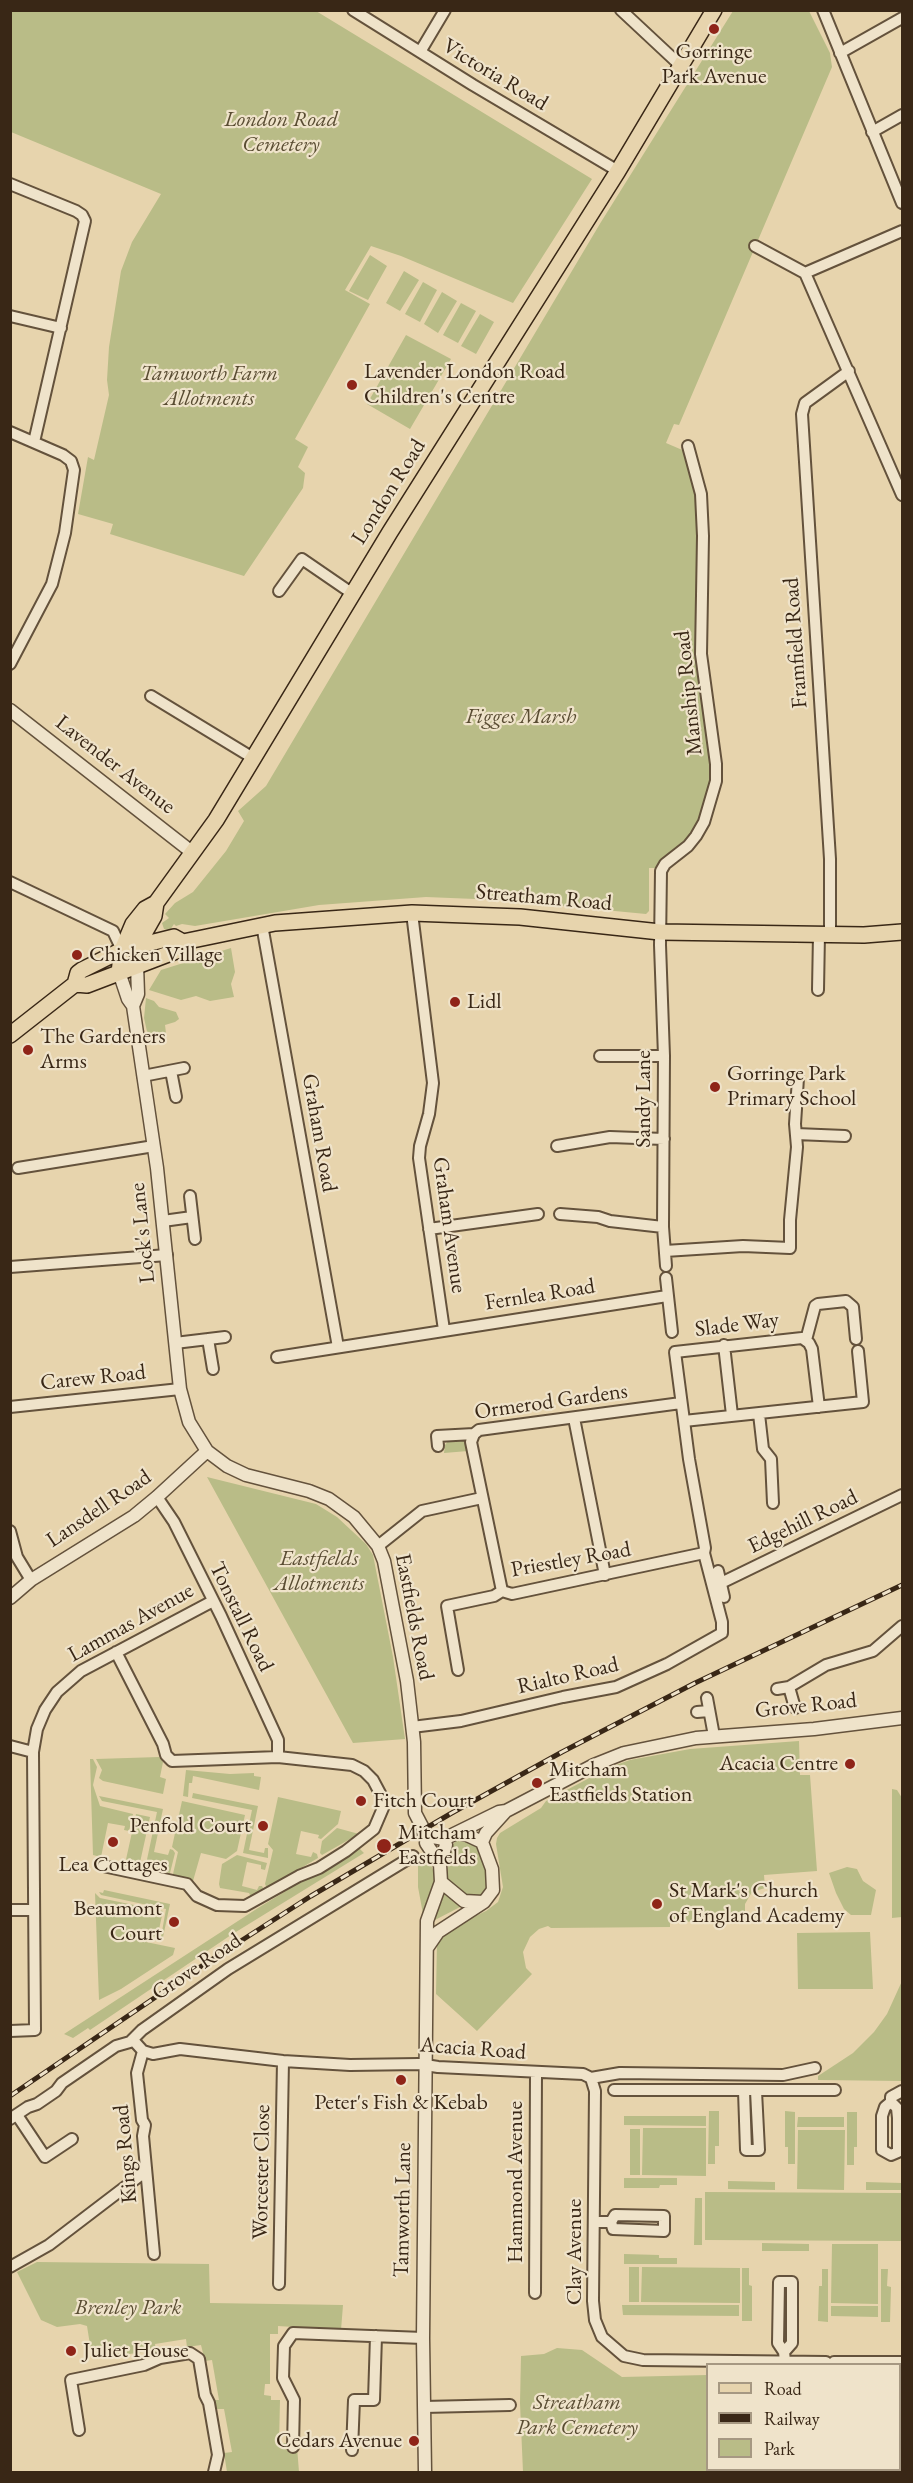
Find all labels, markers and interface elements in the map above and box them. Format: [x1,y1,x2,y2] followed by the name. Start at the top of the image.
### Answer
[707,22,721,36] marker: Gorringe Park Avenue
[437,33,553,117] street label: Victoria Road
[661,39,767,90] place label: Gorringe Park Avenue
[224,107,338,158] park label: London Road Cemetery
[364,359,565,410] place label: Lavender London Road Children's Centre
[140,361,278,412] park label: Tamworth Farm Allotments
[345,378,359,392] marker: Lavender London Road Children's Centre
[346,434,432,550] street label: London Road
[778,577,814,709] street label: Framfield Road
[669,629,709,757] street label: Manship Road
[466,704,576,730] park label: Figges Marsh
[50,710,180,820] street label: Lavender Avenue
[475,879,613,917] street label: Streatham Road
[89,942,222,968] place label: Chicken Village
[70,948,84,962] marker: Chicken Village
[467,989,502,1015] place label: Lidl
[448,995,462,1009] marker: Lidl
[40,1024,166,1076] place label: The Gardeners Arms
[21,1043,35,1057] marker: The Gardeners Arms
[631,1050,657,1148] street label: Sandy Lane
[727,1061,856,1112] place label: Gorringe Park Primary School
[296,1072,342,1194] street label: Graham Road
[708,1080,722,1094] marker: Gorringe Park Primary School
[426,1155,472,1295] street label: Graham Avenue
[125,1182,161,1284] street label: Lock's Lane
[483,1273,597,1317] street label: Fernlea Road
[693,1307,781,1343] street label: Slade Way
[39,1359,147,1397] street label: Carew Road
[473,1378,629,1426] street label: Ormerod Gardens
[41,1464,157,1554] street label: Lansdell Road
[744,1484,862,1560] street label: Edgehill Road
[509,1536,633,1584] street label: Priestley Road
[274,1546,364,1598] park label: Eastfields Allotments
[389,1551,439,1683] street label: Eastfields Road
[203,1558,279,1676] street label: Tonstall Road
[64,1578,198,1668] street label: Lammas Avenue
[515,1652,621,1700] street label: Rialto Road
[754,1688,858,1724] street label: Grove Road
[719,1751,838,1777] place label: Acacia Centre
[549,1757,692,1808] place label: Mitcham Eastfields Station
[843,1757,857,1771] marker: Acacia Centre
[530,1776,544,1790] marker: Mitcham Eastfields Station
[373,1788,474,1814] place label: Fitch Court
[354,1794,368,1808] marker: Fitch Court
[130,1813,251,1839] place label: Penfold Court
[256,1819,270,1833] marker: Penfold Court
[398,1820,476,1872] place label: Mitcham Eastfields
[106,1835,120,1849] marker: Lea Cottages
[375,1837,393,1855] marker: Mitcham Eastfields
[59,1852,167,1878] place label: Lea Cottages
[669,1878,844,1930] place label: St Mark's Church of England Academy
[74,1896,162,1948] place label: Beaumont Court
[650,1897,664,1911] marker: St Mark's Church of England Academy
[167,1915,181,1929] marker: Beaumont Court
[147,1928,247,2006] street label: Grove Road
[419,2032,527,2066] street label: Acacia Road
[394,2073,408,2087] marker: Peter's Fish & Kebab
[314,2090,488,2116] place label: Peter's Fish & Kebab
[503,2101,529,2263] street label: Hammond Avenue
[109,2103,143,2205] street label: Kings Road
[248,2104,276,2240] street label: Worcester Close
[389,2142,417,2278] street label: Tamworth Lane
[562,2199,588,2305] street label: Clay Avenue
[75,2295,181,2321] park label: Brenley Park
[83,2338,189,2364] place label: Juliet House
[64,2344,78,2358] marker: Juliet House
[706,2363,901,2471] legend
[764,2377,802,2400] text: Road
[516,2390,638,2442] park label: Streatham Park Cemetery
[764,2407,820,2430] text: Railway
[276,2428,402,2454] place label: Cedars Avenue
[407,2434,421,2448] marker: Cedars Avenue
[764,2437,795,2460] text: Park

